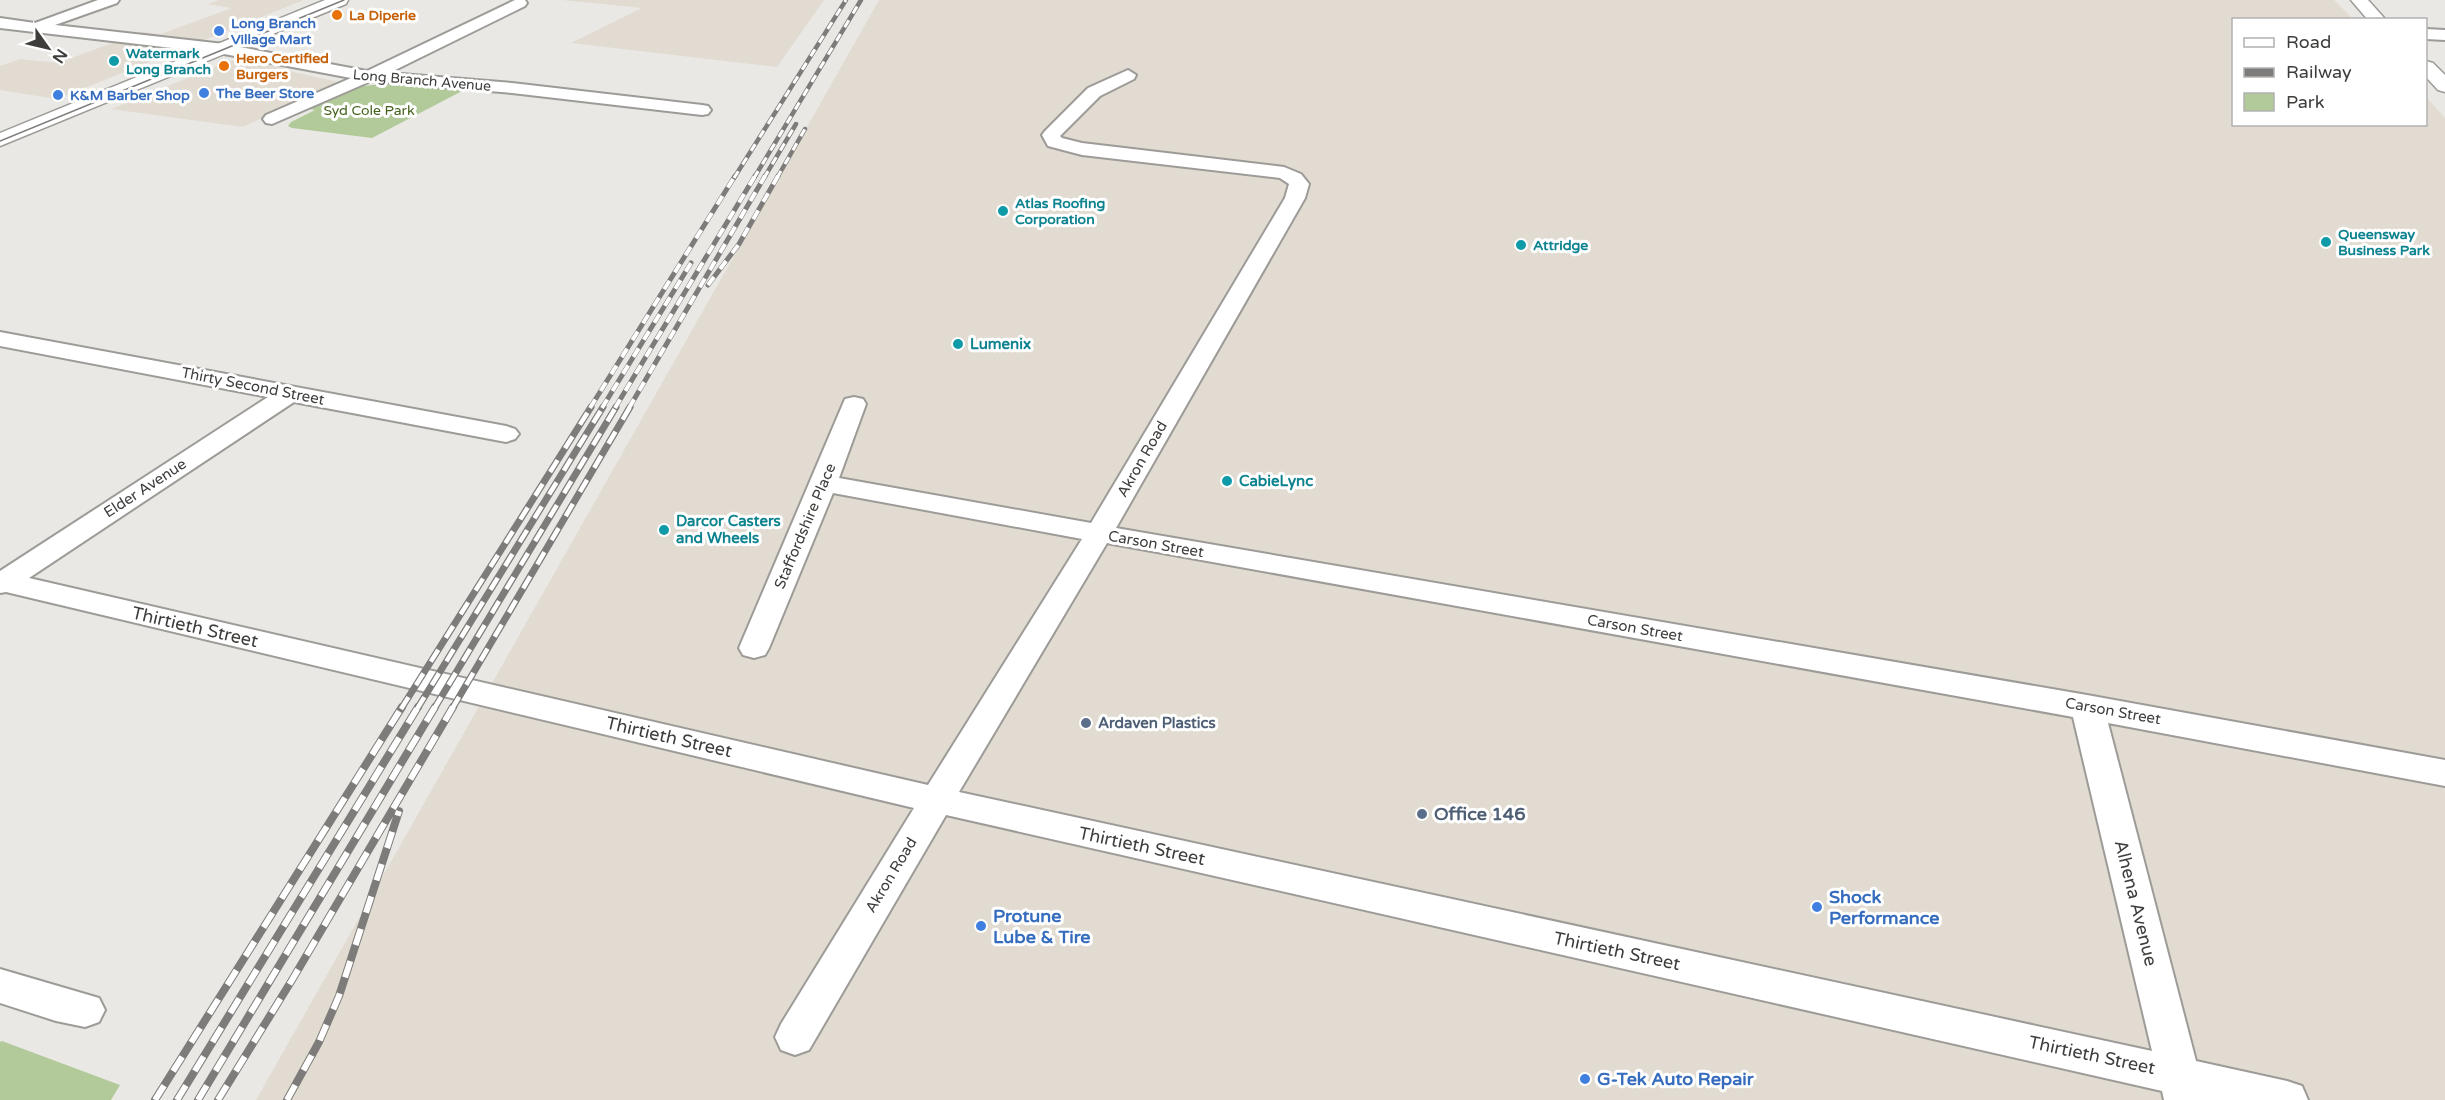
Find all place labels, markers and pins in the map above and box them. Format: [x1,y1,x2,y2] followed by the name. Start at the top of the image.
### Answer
[349,7,416,24] place label: La Diperie
[330,8,344,22] marker: La Diperie
[231,15,316,48] place label: Long Branch Village Mart
[212,24,226,38] marker: Long Branch Village Mart
[126,45,211,78] place label: Watermark Long Branch
[236,50,329,83] place label: Hero Certified Burgers
[107,54,121,68] marker: Watermark Long Branch
[217,59,231,73] marker: Hero Certified Burgers
[215,85,314,102] place label: The Beer Store
[197,86,211,100] marker: The Beer Store
[70,87,190,104] place label: K&M Barber Shop
[51,88,65,102] marker: K&M Barber Shop
[1015,195,1106,228] place label: Atlas Roofing Corporation
[996,204,1010,218] marker: Atlas Roofing Corporation
[2338,226,2430,259] place label: Queensway Business Park
[2319,235,2333,249] marker: Queensway Business Park
[1533,237,1588,254] place label: Attridge
[1514,238,1528,252] marker: Attridge
[970,335,1031,353] place label: Lumenix
[951,337,965,351] marker: Lumenix
[1239,472,1313,491] place label: CabieLync
[1220,474,1234,488] marker: CabieLync
[676,512,781,547] place label: Darcor Casters and Wheels
[657,523,671,537] marker: Darcor Casters and Wheels
[1098,714,1216,732] place label: Ardaven Plastics
[1079,716,1093,730] marker: Ardaven Plastics
[1434,803,1525,825] place label: Office 146
[1415,807,1429,821] marker: Office 146
[1829,886,1939,929] place label: Shock Performance
[1810,900,1824,914] marker: Shock Performance
[993,905,1091,948] place label: Protune Lube & Tire
[974,919,988,933] marker: Protune Lube & Tire
[1597,1068,1755,1090] place label: G-Tek Auto Repair
[1578,1072,1592,1086] marker: G-Tek Auto Repair

